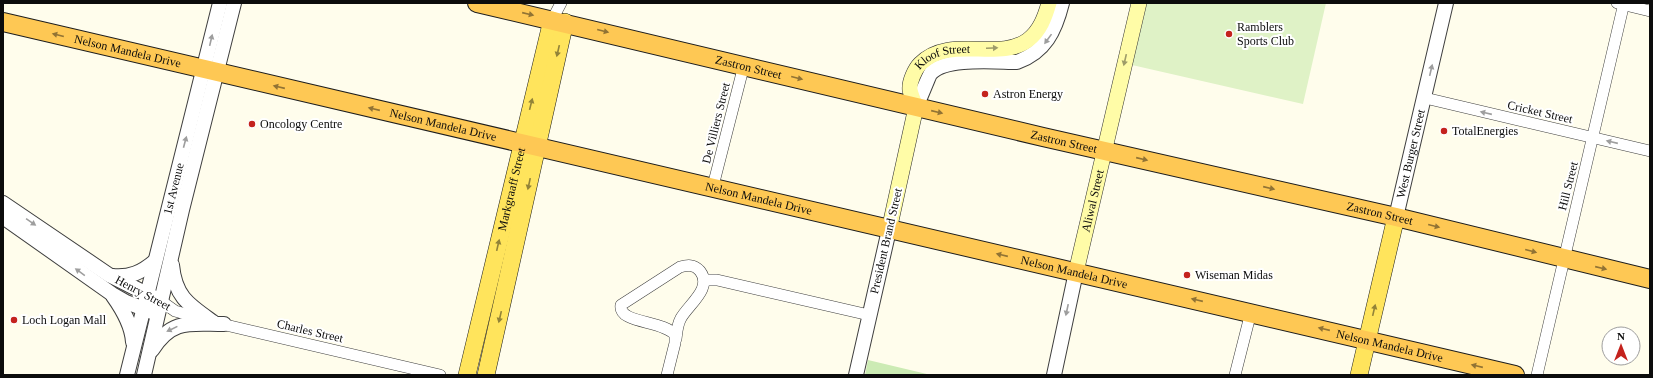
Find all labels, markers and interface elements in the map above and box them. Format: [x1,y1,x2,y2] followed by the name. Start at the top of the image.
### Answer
[522,12,534,18] one-way arrow
[1237,20,1294,48] place label: Ramblers Sports Club
[596,29,609,35] one-way arrow
[1224,29,1234,39] marker: Ramblers Sports Club
[51,32,63,38] one-way arrow
[73,32,182,70] street label: Nelson Mandela Drive
[209,34,215,46] one-way arrow
[1044,34,1052,44] one-way arrow
[912,42,971,72] street label: Kloof Street
[555,45,561,57] one-way arrow
[986,45,998,52] one-way arrow
[714,53,784,82] street label: Zastron Street
[1122,54,1128,67] one-way arrow
[1428,64,1434,77] one-way arrow
[791,76,803,82] one-way arrow
[699,80,733,165] street label: De Villiers Street
[273,84,285,90] one-way arrow
[993,87,1063,101] place label: Astron Energy
[980,89,990,99] marker: Astron Energy
[528,98,534,110] one-way arrow
[1506,98,1575,126] street label: Cricket Street
[368,106,380,112] one-way arrow
[388,106,498,144] street label: Nelson Mandela Drive
[1394,107,1428,200] street label: West Burger Street
[931,109,943,115] one-way arrow
[1479,109,1492,115] one-way arrow
[260,117,342,131] place label: Oncology Centre
[247,119,257,129] marker: Oncology Centre
[1452,124,1519,138] place label: TotalEnergies
[1439,126,1449,136] marker: TotalEnergies
[1029,127,1099,156] street label: Zastron Street
[183,135,189,148] one-way arrow
[1606,139,1618,145] one-way arrow
[495,145,528,232] street label: Markgraaff Street
[1137,156,1149,162] one-way arrow
[1555,160,1581,212] street label: Hill Street
[160,161,187,216] street label: 1st Avenue
[1079,168,1107,234] street label: Aliwal Street
[526,178,532,190] one-way arrow
[704,179,814,218] street label: Nelson Mandela Drive
[867,186,905,295] street label: President Brand Street
[1263,186,1275,192] one-way arrow
[1345,199,1415,228] street label: Zastron Street
[26,218,37,226] one-way arrow
[1428,224,1440,230] one-way arrow
[495,239,501,251] one-way arrow
[1525,248,1538,254] one-way arrow
[996,252,1008,258] one-way arrow
[1019,253,1129,291] street label: Nelson Mandela Drive
[1595,265,1607,271] one-way arrow
[75,268,85,276] one-way arrow
[1195,268,1273,282] place label: Wiseman Midas
[1182,270,1192,280] marker: Wiseman Midas
[113,273,174,314] street label: Henry Street
[1191,297,1203,303] one-way arrow
[1064,304,1070,316] one-way arrow
[1371,304,1377,316] one-way arrow
[496,310,502,323] one-way arrow
[22,313,107,327] place label: Loch Logan Mall
[9,315,19,325] marker: Loch Logan Mall
[275,317,345,346] street label: Charles Street
[167,326,178,332] one-way arrow
[1317,326,1330,332] one-way arrow
[1601,326,1641,366] north arrow
[1335,327,1445,365] street label: Nelson Mandela Drive
[1617,330,1625,342] text: N
[1471,363,1483,369] one-way arrow

